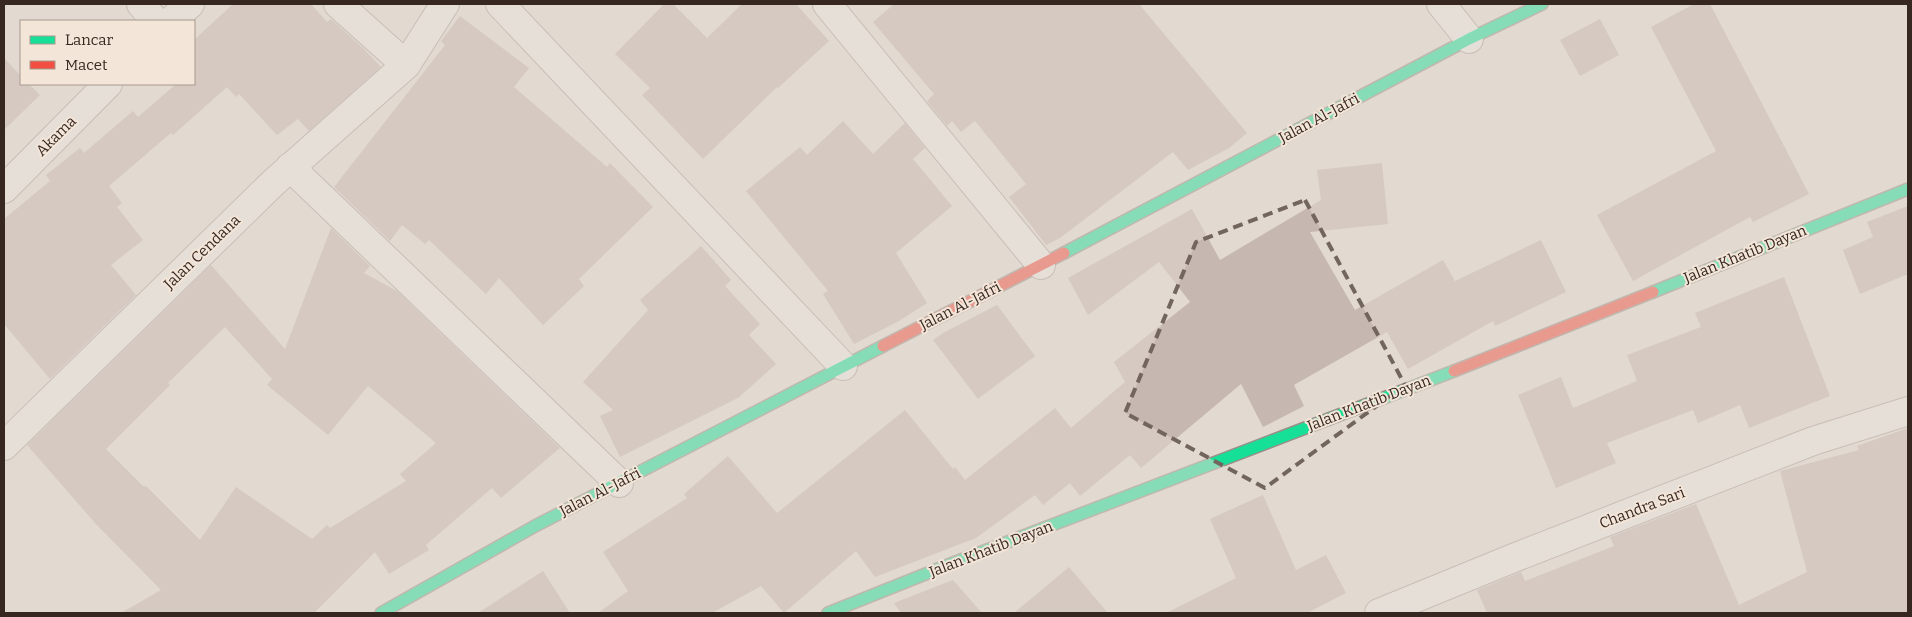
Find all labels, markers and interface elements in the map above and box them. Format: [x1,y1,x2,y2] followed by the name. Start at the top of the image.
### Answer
[20,20,195,85] legend
[65,31,113,49] text: Lancar
[65,56,108,74] text: Macet
[1275,89,1363,147] street label: Jalan Al-Jafri
[32,112,80,160] street label: Akama
[159,211,244,294] street label: Jalan Cendana
[1680,221,1810,287] street label: Jalan Khatib Dayan
[916,278,1004,335] street label: Jalan Al-Jafri
[1304,371,1434,435] street label: Jalan Khatib Dayan
[556,464,644,521] street label: Jalan Al-Jafri
[1597,483,1688,533] street label: Chandra Sari
[926,517,1056,581] street label: Jalan Khatib Dayan

